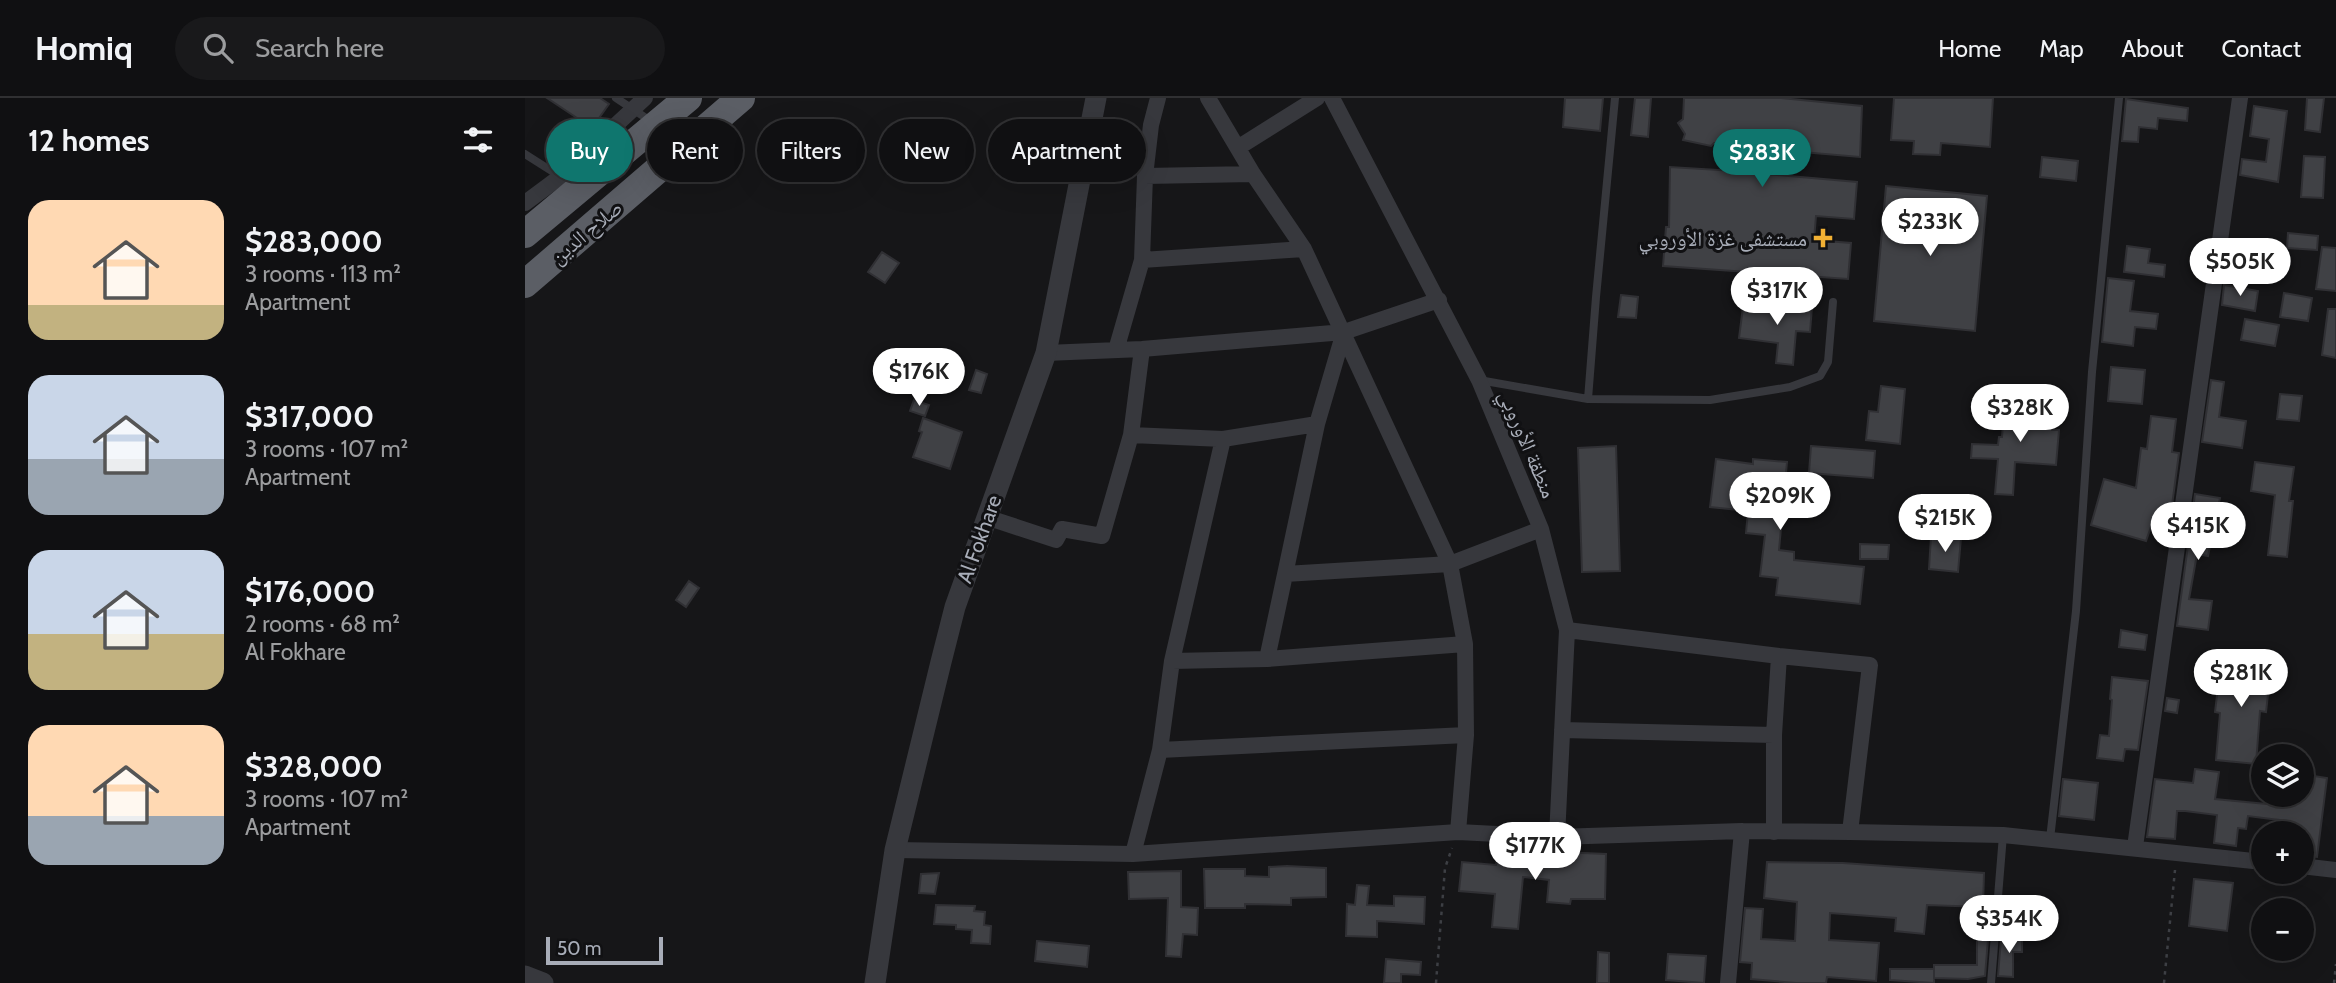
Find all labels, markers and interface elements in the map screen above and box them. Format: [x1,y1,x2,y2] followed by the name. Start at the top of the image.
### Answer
[175,17,665,80] search box
[35,28,133,68] text: Homiq
[199,29,237,67] icon: search
[255,32,384,64] text: Search here
[1938,34,2001,63] text: Home
[2039,34,2084,63] text: Map
[2122,34,2184,63] text: About
[2222,34,2301,63] text: Contact
[546,119,633,182] chip: Buy
[647,119,743,182] chip: Rent
[757,119,865,182] chip: Filters
[879,119,974,182] chip: New
[988,119,1146,182] chip: Apartment
[459,121,497,159] icon: filters
[28,122,150,159] text: 12 homes
[1713,130,1811,189] pin: $283K
[1729,138,1795,166] text: $283K
[545,195,628,270] street label: صلاح الدين
[1881,198,1979,258] pin: $233K
[1898,207,1962,235] text: $233K
[245,223,383,260] text: $283,000
[1639,226,1807,255] place label: مستشفى غزة الأوروبي
[84,228,168,312] icon: home
[1813,228,1833,248] marker: مستشفى غزة الأوروبي
[2191,238,2289,298] pin: $505K
[2206,247,2274,275] text: $505K
[245,260,401,288] text: 3 rooms · 113 m²
[1728,268,1826,327] pin: $317K
[1747,276,1807,304] text: $317K
[245,288,350,316] text: Apartment
[870,348,968,408] pin: $176K
[889,357,949,385] text: $176K
[1971,384,2069,444] pin: $328K
[1490,386,1562,504] street label: منطقة الأوروبي
[1987,393,2053,421] text: $328K
[245,398,374,435] text: $317,000
[84,403,168,487] icon: home
[245,435,408,463] text: 3 rooms · 107 m²
[245,463,350,491] text: Apartment
[1731,472,1829,532] pin: $209K
[1745,481,1815,509] text: $209K
[952,491,1007,587] street label: Al Fokhare
[1896,494,1994,554] pin: $215K
[1915,503,1975,531] text: $215K
[2149,503,2247,562] pin: $415K
[2167,511,2229,539] text: $415K
[245,573,375,610] text: $176,000
[84,578,168,662] icon: home
[245,610,400,638] text: 2 rooms · 68 m²
[245,638,346,666] text: Al Fokhare
[2192,650,2290,709] pin: $281K
[2210,658,2272,686] text: $281K
[2251,744,2314,961] map controls
[2251,744,2314,807] button: layers
[245,748,383,785] text: $328,000
[84,753,168,837] icon: home
[245,785,408,813] text: 3 rooms · 107 m²
[245,813,350,841] text: Apartment
[2251,821,2314,884] button: +
[1486,822,1584,882] pin: $177K
[1505,831,1565,859] text: $177K
[1960,896,2058,955] pin: $354K
[2251,898,2314,961] button: −
[1976,904,2042,932] text: $354K
[546,934,663,966] scale bar
[557,937,601,960] text: 50 m

